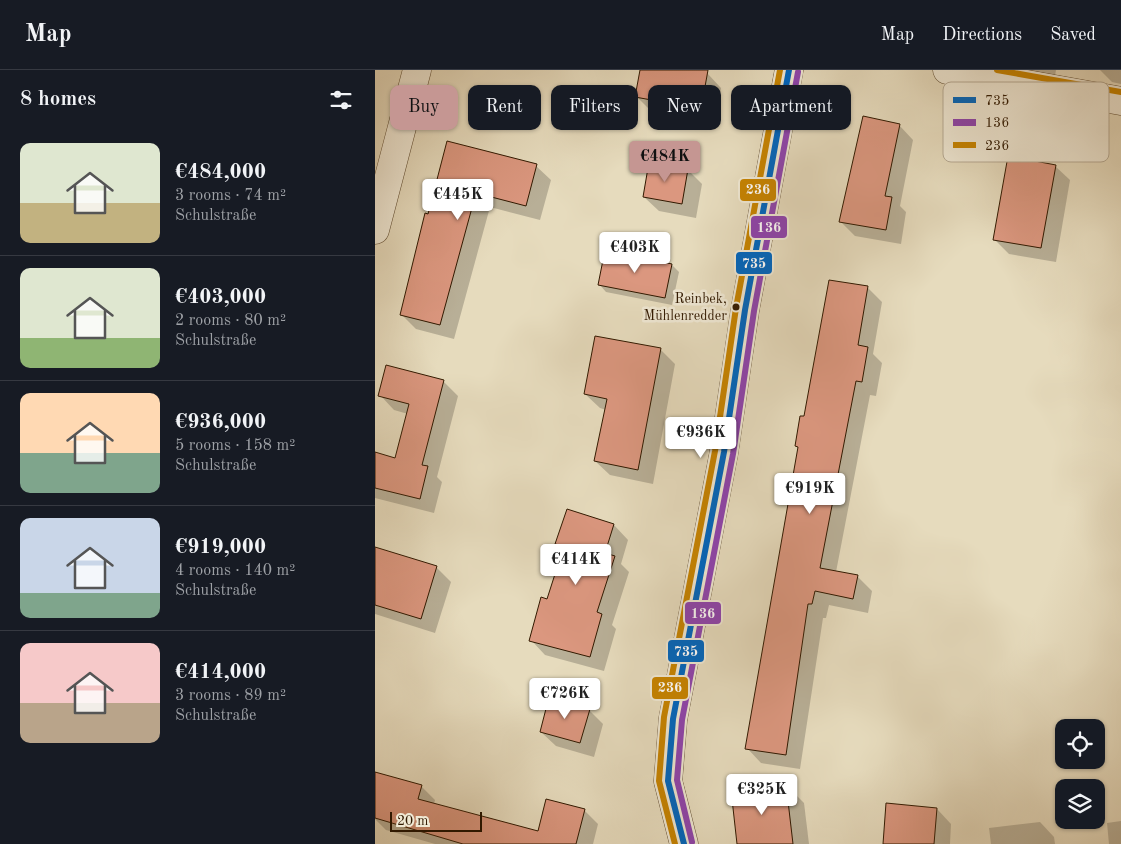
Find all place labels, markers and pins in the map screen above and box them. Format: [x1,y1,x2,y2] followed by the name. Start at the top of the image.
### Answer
[630,140,700,183] pin: €484K
[423,178,493,221] pin: €445K
[600,232,670,274] pin: €403K
[643,292,727,323] place label: Reinbek, Mühlenredder
[731,302,741,312] marker: Reinbek, Mühlenredder
[666,416,736,459] pin: €936K
[775,472,845,515] pin: €919K
[541,544,611,586] pin: €414K
[530,678,600,720] pin: €726K
[727,774,797,816] pin: €325K

